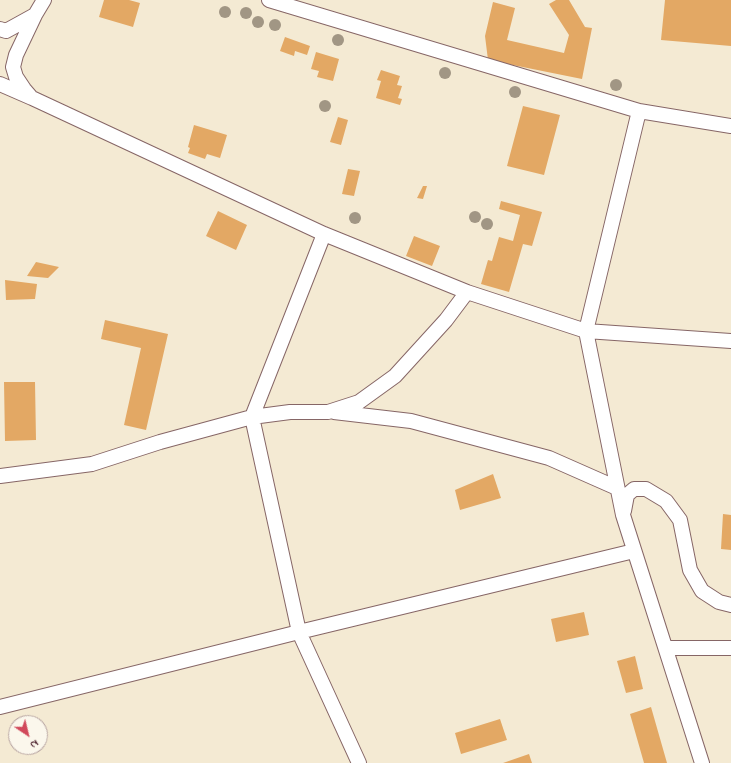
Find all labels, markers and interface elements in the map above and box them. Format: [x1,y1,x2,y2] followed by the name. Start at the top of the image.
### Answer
[8,715,48,755] north arrow
[27,735,42,753] text: N

